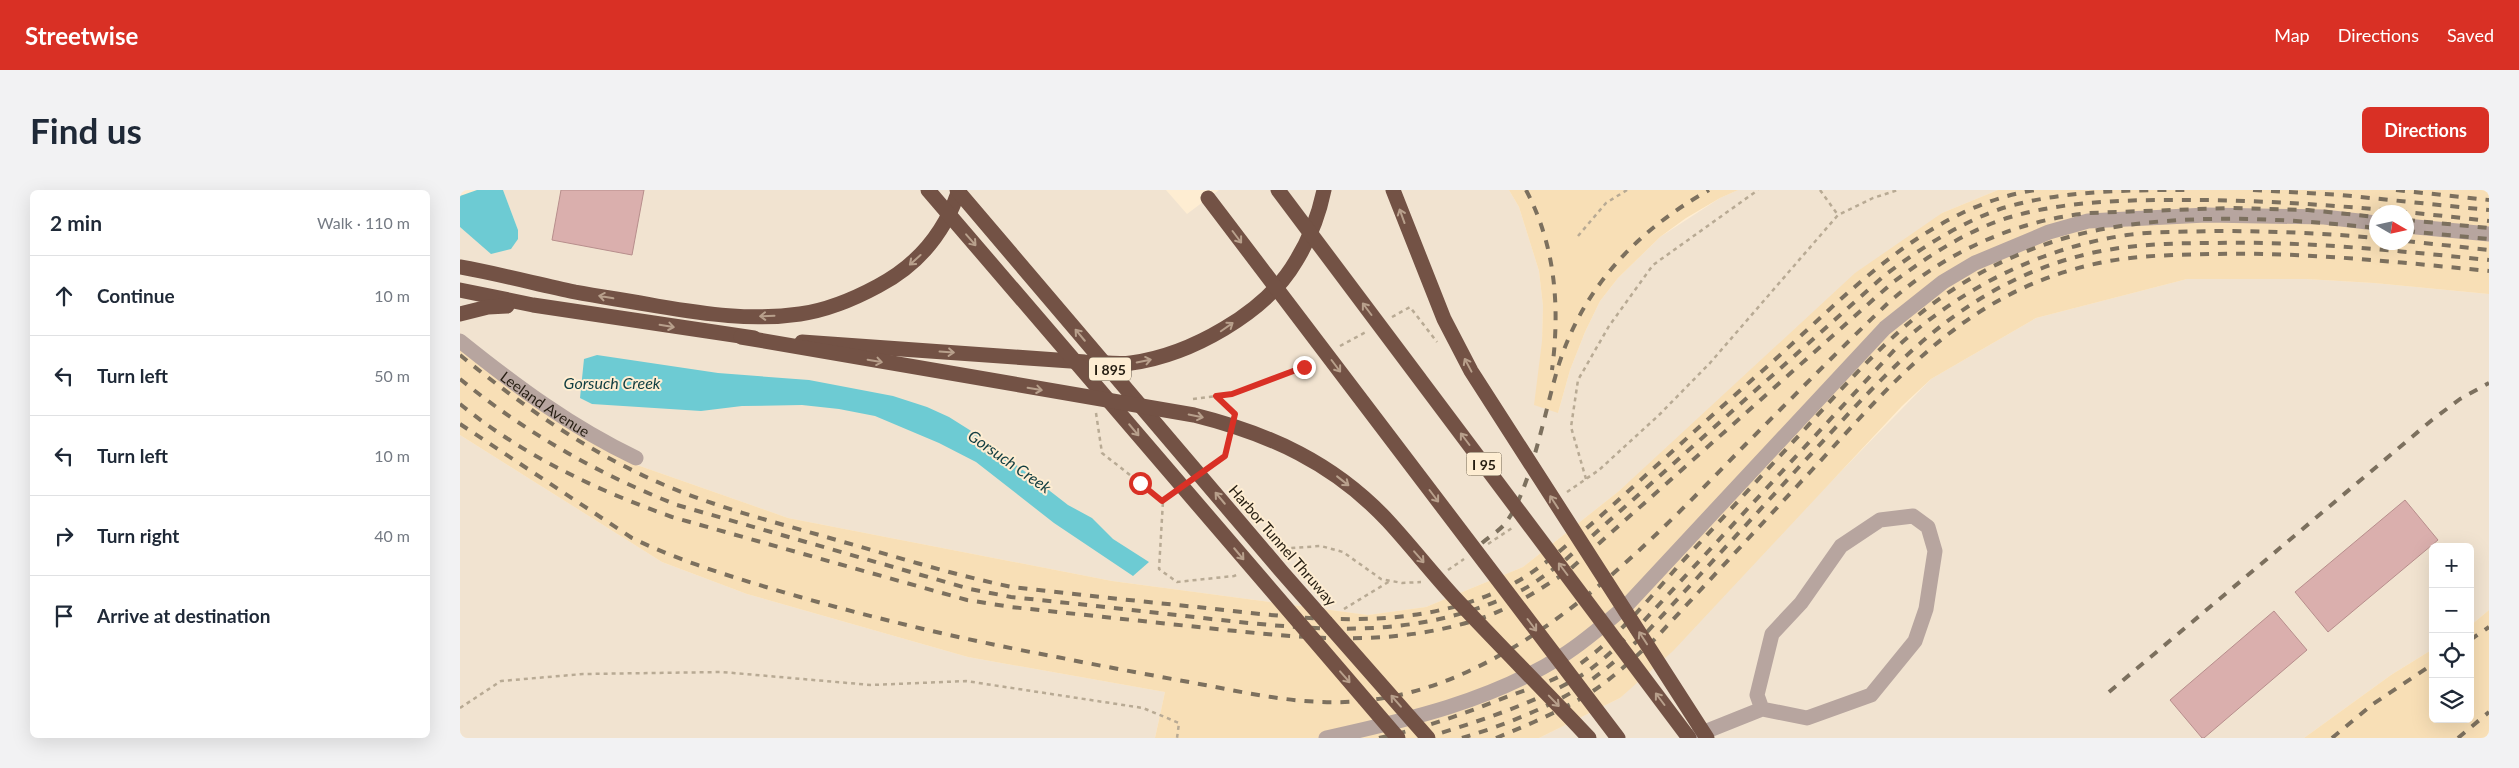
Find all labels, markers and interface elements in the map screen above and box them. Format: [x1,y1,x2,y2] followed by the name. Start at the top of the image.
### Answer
[25,21,138,50] text: Streetwise
[2274,24,2310,46] text: Map
[2338,24,2419,46] text: Directions
[2447,24,2494,46] text: Saved
[2362,107,2489,153] button: Directions
[30,109,142,151] text: Find us
[2369,205,2414,250] north arrow
[1397,209,1406,224] one-way arrow
[50,210,102,235] text: 2 min
[317,213,410,232] text: Walk · 110 m
[1232,230,1243,243] one-way arrow
[965,234,977,247] one-way arrow
[909,254,921,266] one-way arrow
[50,282,78,310] icon: ahead
[97,284,175,307] text: Continue
[374,286,410,305] text: 10 m
[598,292,614,302] one-way arrow
[1362,303,1373,316] one-way arrow
[759,312,775,321] one-way arrow
[659,321,675,331] one-way arrow
[1220,322,1234,332] one-way arrow
[1075,329,1086,342] one-way arrow
[939,348,955,357] one-way arrow
[1135,355,1151,365] one-way arrow
[1293,356,1316,379] route end
[867,357,883,367] one-way arrow
[1463,357,1473,372] one-way arrow
[1089,358,1131,380] road number: I 895
[1330,359,1341,372] one-way arrow
[50,362,78,390] icon: left
[97,364,168,387] text: Turn left
[374,366,410,385] text: 50 m
[497,367,593,440] street label: Leeland Avenue
[564,373,661,392] water label: Gorsuch Creek
[1027,385,1043,395] one-way arrow
[1187,412,1203,421] one-way arrow
[1128,423,1139,436] one-way arrow
[965,425,1055,497] water label: Gorsuch Creek
[1460,432,1470,446] one-way arrow
[50,442,78,470] icon: left
[97,444,168,467] text: Turn left
[374,446,410,465] text: 10 m
[1466,452,1502,476] road number: I 95
[1129,472,1152,495] route start
[1336,476,1350,486] one-way arrow
[1226,481,1341,609] street label: Harbor Tunnel Thruway
[1429,489,1439,503] one-way arrow
[1214,492,1226,505] one-way arrow
[1549,495,1560,509] one-way arrow
[50,522,78,550] icon: right
[97,524,179,547] text: Turn right
[374,526,410,545] text: 40 m
[2429,543,2474,723] map controls
[2429,543,2474,588] button: +
[1233,547,1244,560] one-way arrow
[1414,550,1425,563] one-way arrow
[1557,563,1568,576] one-way arrow
[2429,588,2474,633] button: −
[50,602,78,630] icon: arrive
[97,604,270,627] text: Arrive at destination
[1527,618,1538,631] one-way arrow
[1637,632,1647,646] one-way arrow
[2429,633,2474,678] button: locate
[1339,670,1351,683] one-way arrow
[2429,678,2474,723] button: layers
[1655,692,1665,706] one-way arrow
[1390,695,1402,708] one-way arrow
[1548,695,1560,707] one-way arrow

